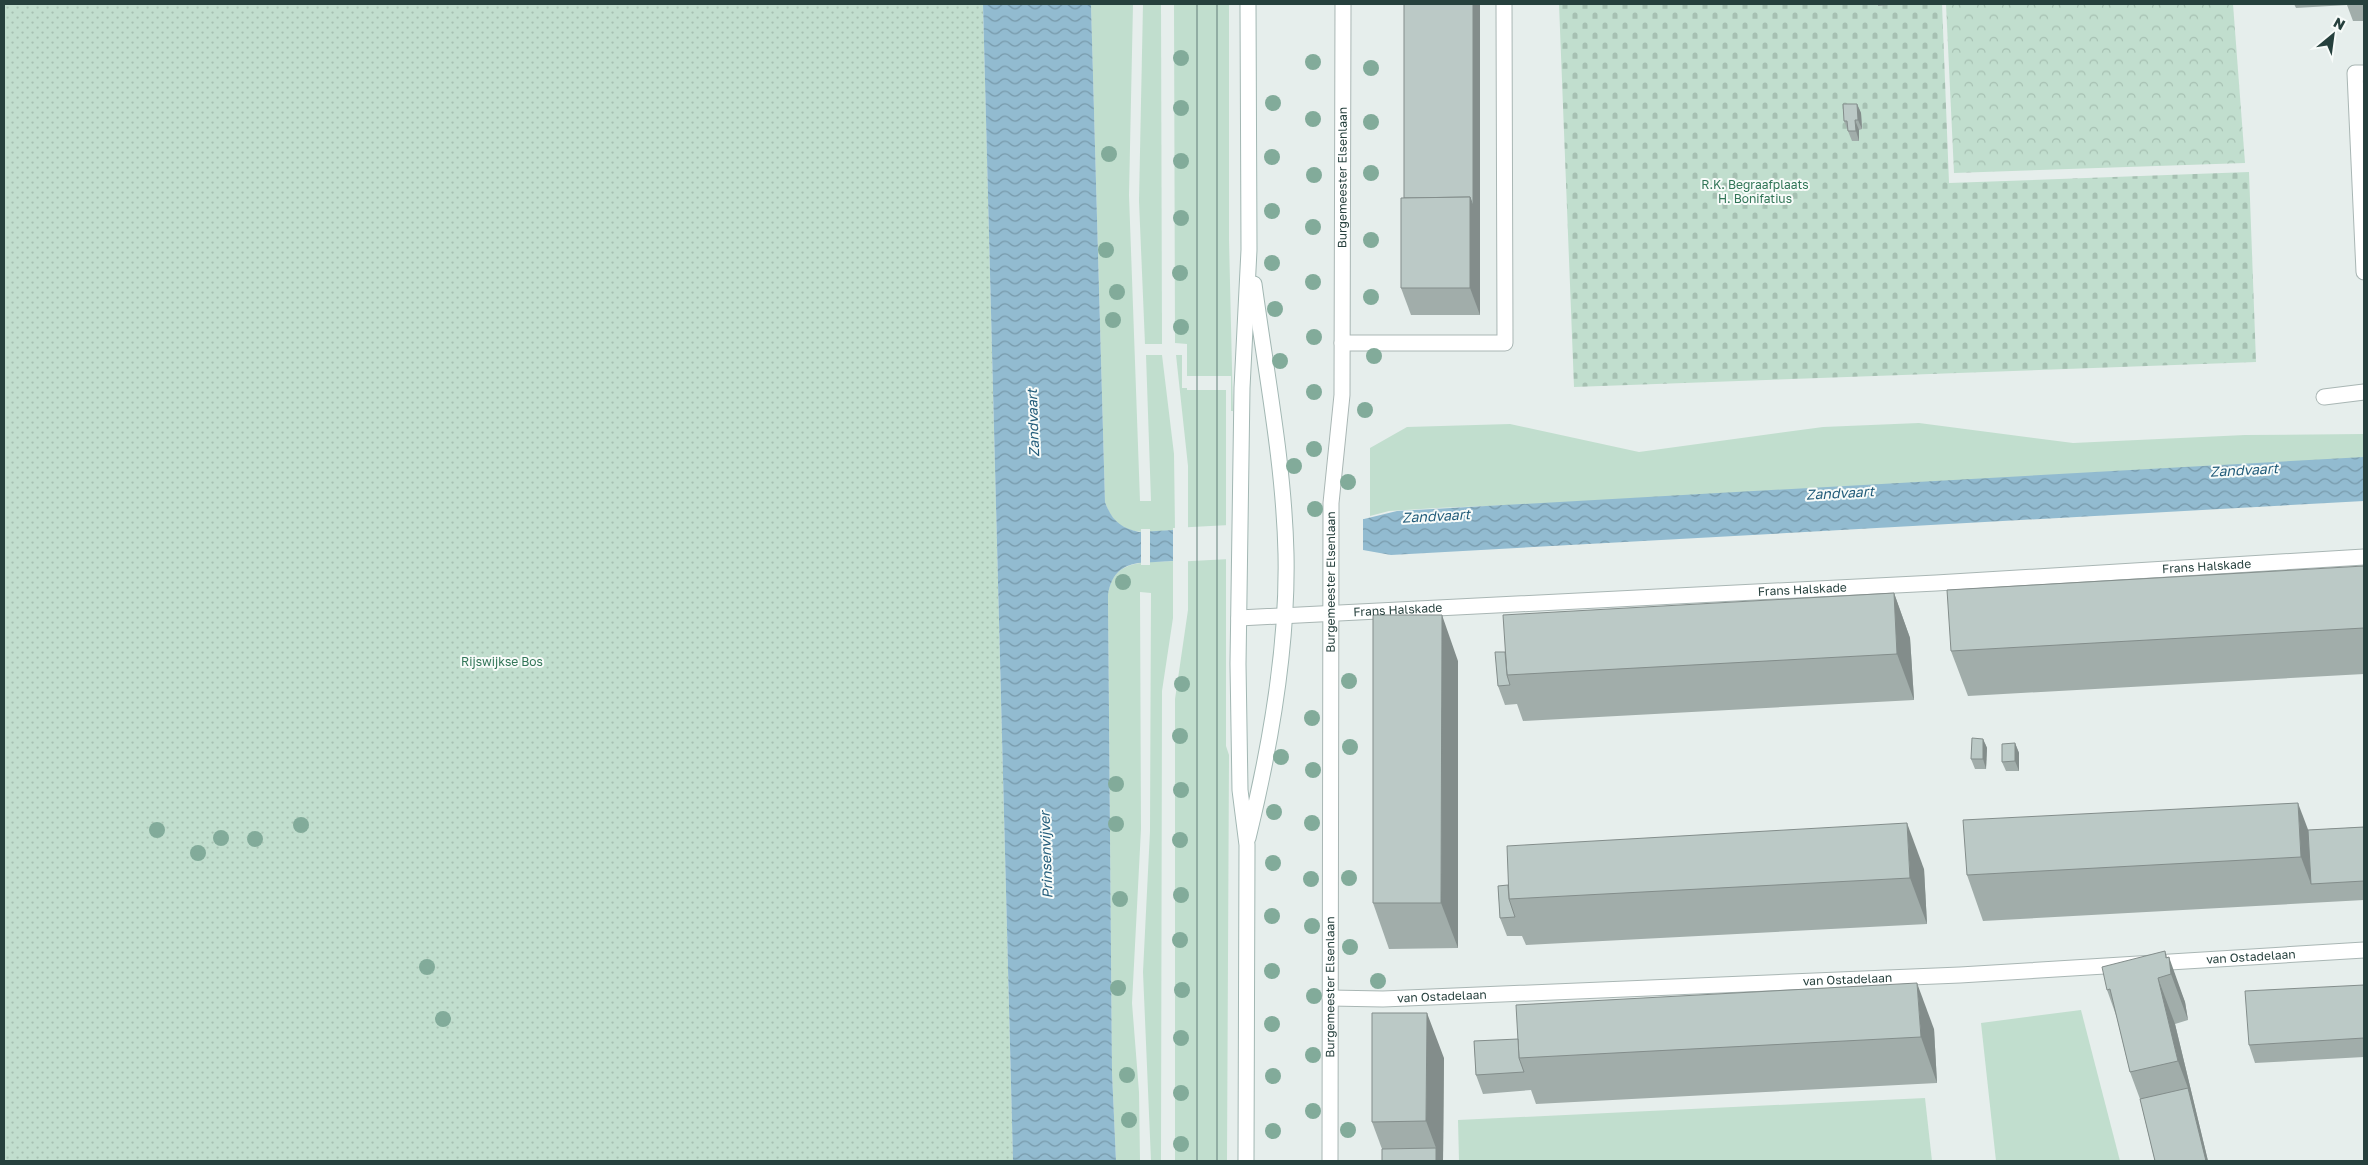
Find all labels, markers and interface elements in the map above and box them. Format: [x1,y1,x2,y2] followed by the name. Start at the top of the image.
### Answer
[2308,10,2358,60] north arrow
[2331,13,2348,33] text: N
[1334,107,1350,248] street label: Burgemeester Elsenlaan
[1701,177,1809,206] park label: R.K. Begraafplaats H. Bonifatius
[1023,387,1042,457] water label: Zandvaart
[2210,459,2280,480] water label: Zandvaart
[1806,482,1876,503] water label: Zandvaart
[1402,505,1472,526] water label: Zandvaart
[1323,511,1338,653] street label: Burgemeester Elsenlaan
[2162,556,2252,576] street label: Frans Halskade
[1757,579,1847,599] street label: Frans Halskade
[1353,600,1443,619] street label: Frans Halskade
[461,654,543,669] park label: Rijswijkse Bos
[1035,809,1056,899] water label: Prinsenvijver
[1322,916,1337,1058] street label: Burgemeester Elsenlaan
[2206,946,2296,967] street label: van Ostadelaan
[1803,970,1893,989] street label: van Ostadelaan
[1397,987,1487,1005] street label: van Ostadelaan

